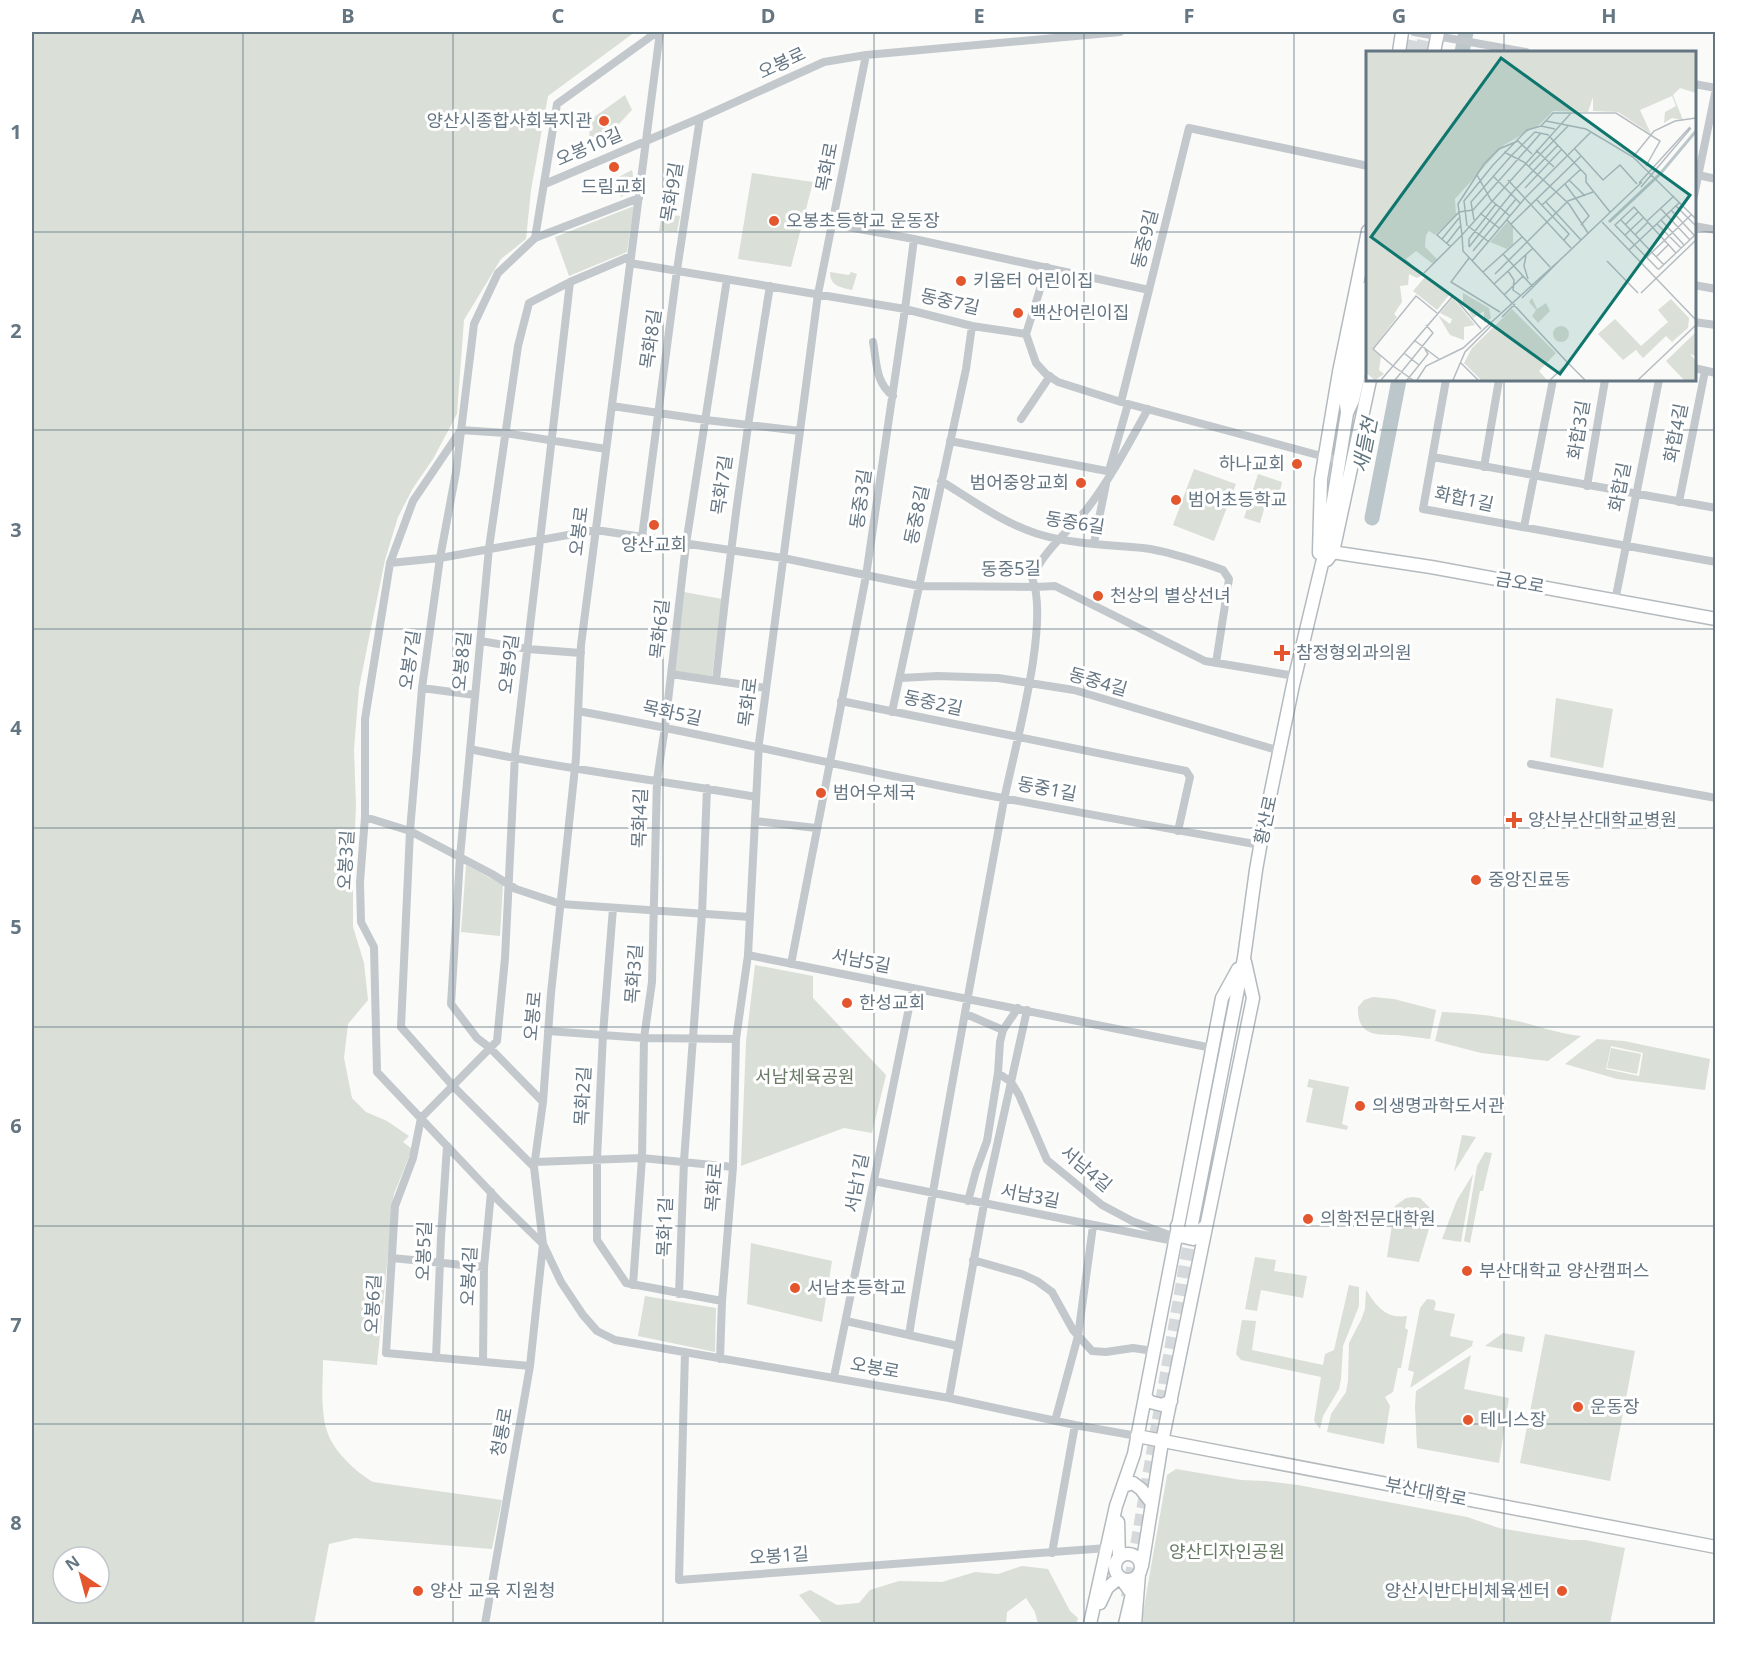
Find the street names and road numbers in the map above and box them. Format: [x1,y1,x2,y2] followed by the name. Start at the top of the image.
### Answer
[754,41,809,83] street label: 오봉로
[552,121,626,171] street label: 오봉10길
[809,140,843,193] street label: 목화로
[654,160,688,223] street label: 목화9길
[1125,207,1163,271] street label: 동중9길
[918,283,982,319] street label: 동중7길
[634,307,666,370] street label: 목화8길
[1561,398,1595,461] street label: 화합3길
[1658,401,1693,465] street label: 화합4길
[705,453,737,516] street label: 목화7길
[1602,460,1636,513] street label: 화합길
[844,467,876,530] street label: 동중3길
[1432,480,1496,516] street label: 화합1길
[898,483,934,547] street label: 동중8길
[563,505,593,557] street label: 오봉로
[1044,505,1107,539] street label: 동중6길
[981,555,1041,581] street label: 동중5길
[1494,566,1547,598] street label: 금오로
[644,598,674,660] street label: 목화6길
[393,628,425,691] street label: 오봉7길
[446,630,476,692] street label: 오봉8길
[492,633,524,695] street label: 오봉9길
[1066,661,1130,701] street label: 동중4길
[732,676,762,728] street label: 목화로
[901,684,965,720] street label: 동중2길
[640,694,704,730] street label: 목화5길
[1015,771,1079,806] street label: 동중1길
[626,788,652,848] street label: 목화4길
[1248,793,1282,847] street label: 황산로
[331,829,359,891] street label: 오봉3길
[619,943,647,1005] street label: 목화3길
[829,943,893,978] street label: 서남5길
[518,990,546,1042] street label: 오봉로
[568,1065,596,1127] street label: 목화2길
[1056,1140,1117,1197] street label: 서남4길
[839,1151,874,1215] street label: 서남1길
[699,1161,727,1213] street label: 목화로
[998,1178,1062,1213] street label: 서남3길
[651,1197,677,1257] street label: 목화1길
[410,1221,436,1281] street label: 오봉5길
[454,1245,482,1307] street label: 오봉4길
[358,1273,386,1335] street label: 오봉6길
[849,1351,902,1383] street label: 오봉로
[485,1405,517,1458] street label: 청룡로
[1383,1471,1469,1511] street label: 부산대학로
[748,1541,810,1569] street label: 오봉1길

